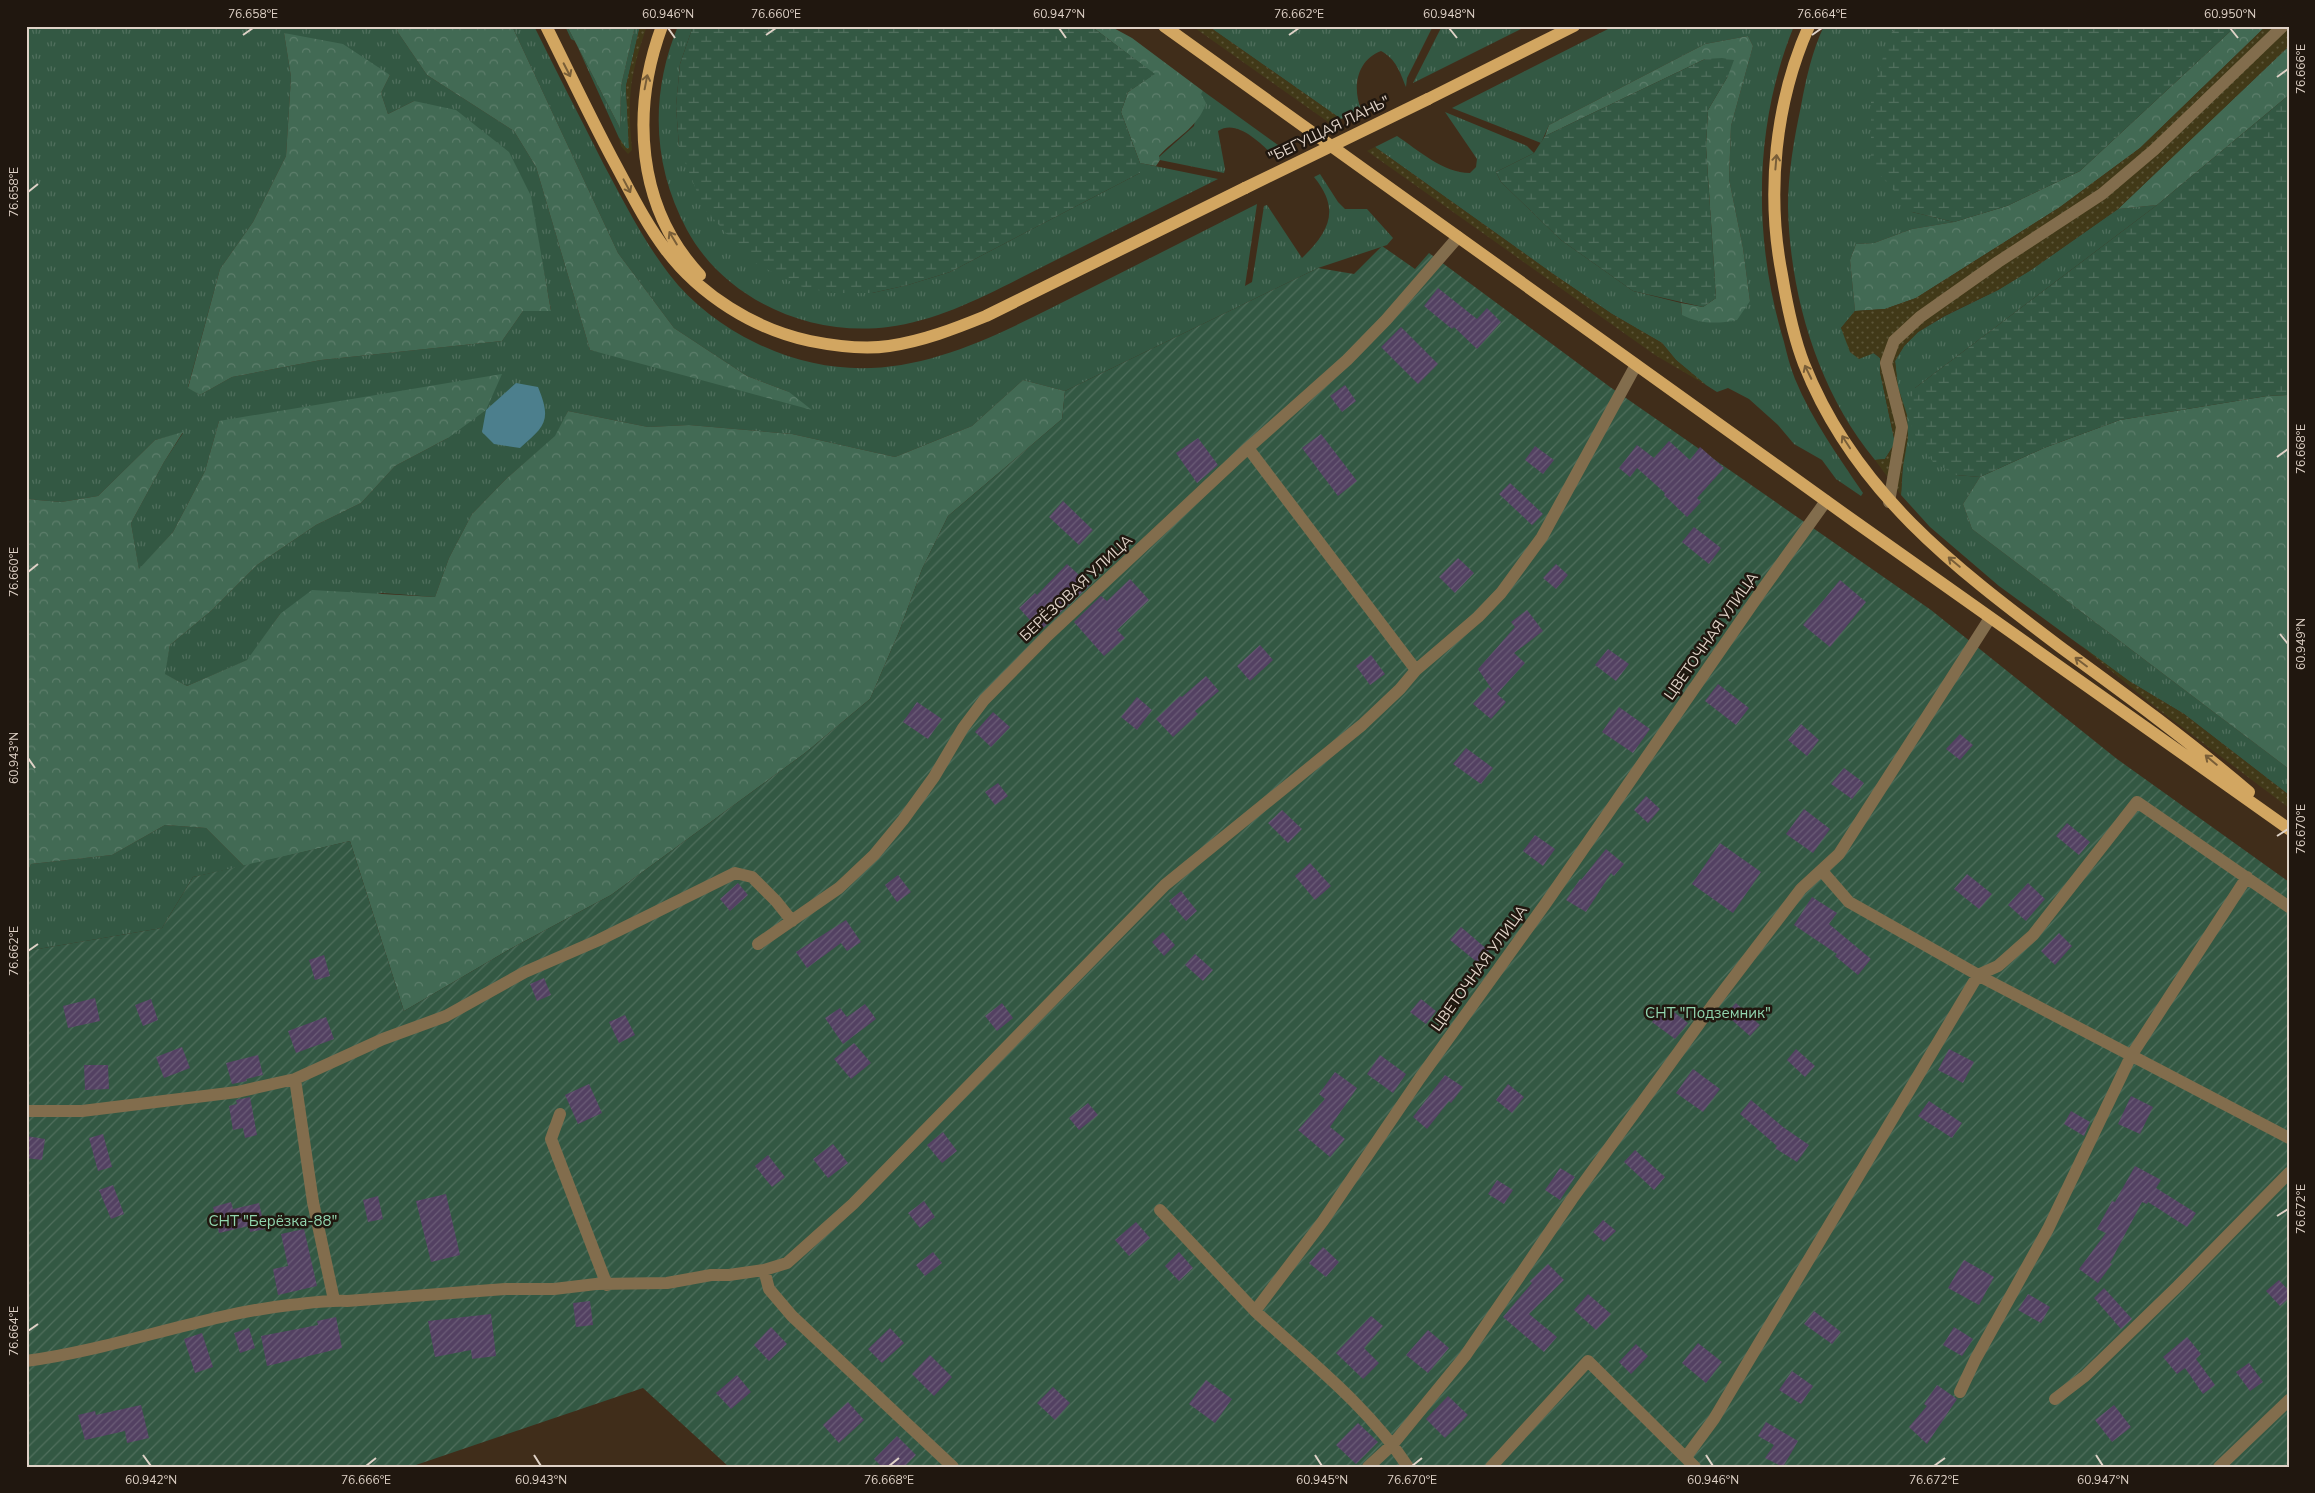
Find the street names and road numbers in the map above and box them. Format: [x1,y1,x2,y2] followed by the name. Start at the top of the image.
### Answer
[1265,91,1393,167] street label: "БЕГУЩАЯ ЛАНЬ"
[1015,530,1137,646] street label: БЕРЁЗОВАЯ УЛИЦА
[1659,568,1763,704] street label: ЦВЕТОЧНАЯ УЛИЦА
[1426,901,1532,1035] street label: ЦВЕТОЧНАЯ УЛИЦА

